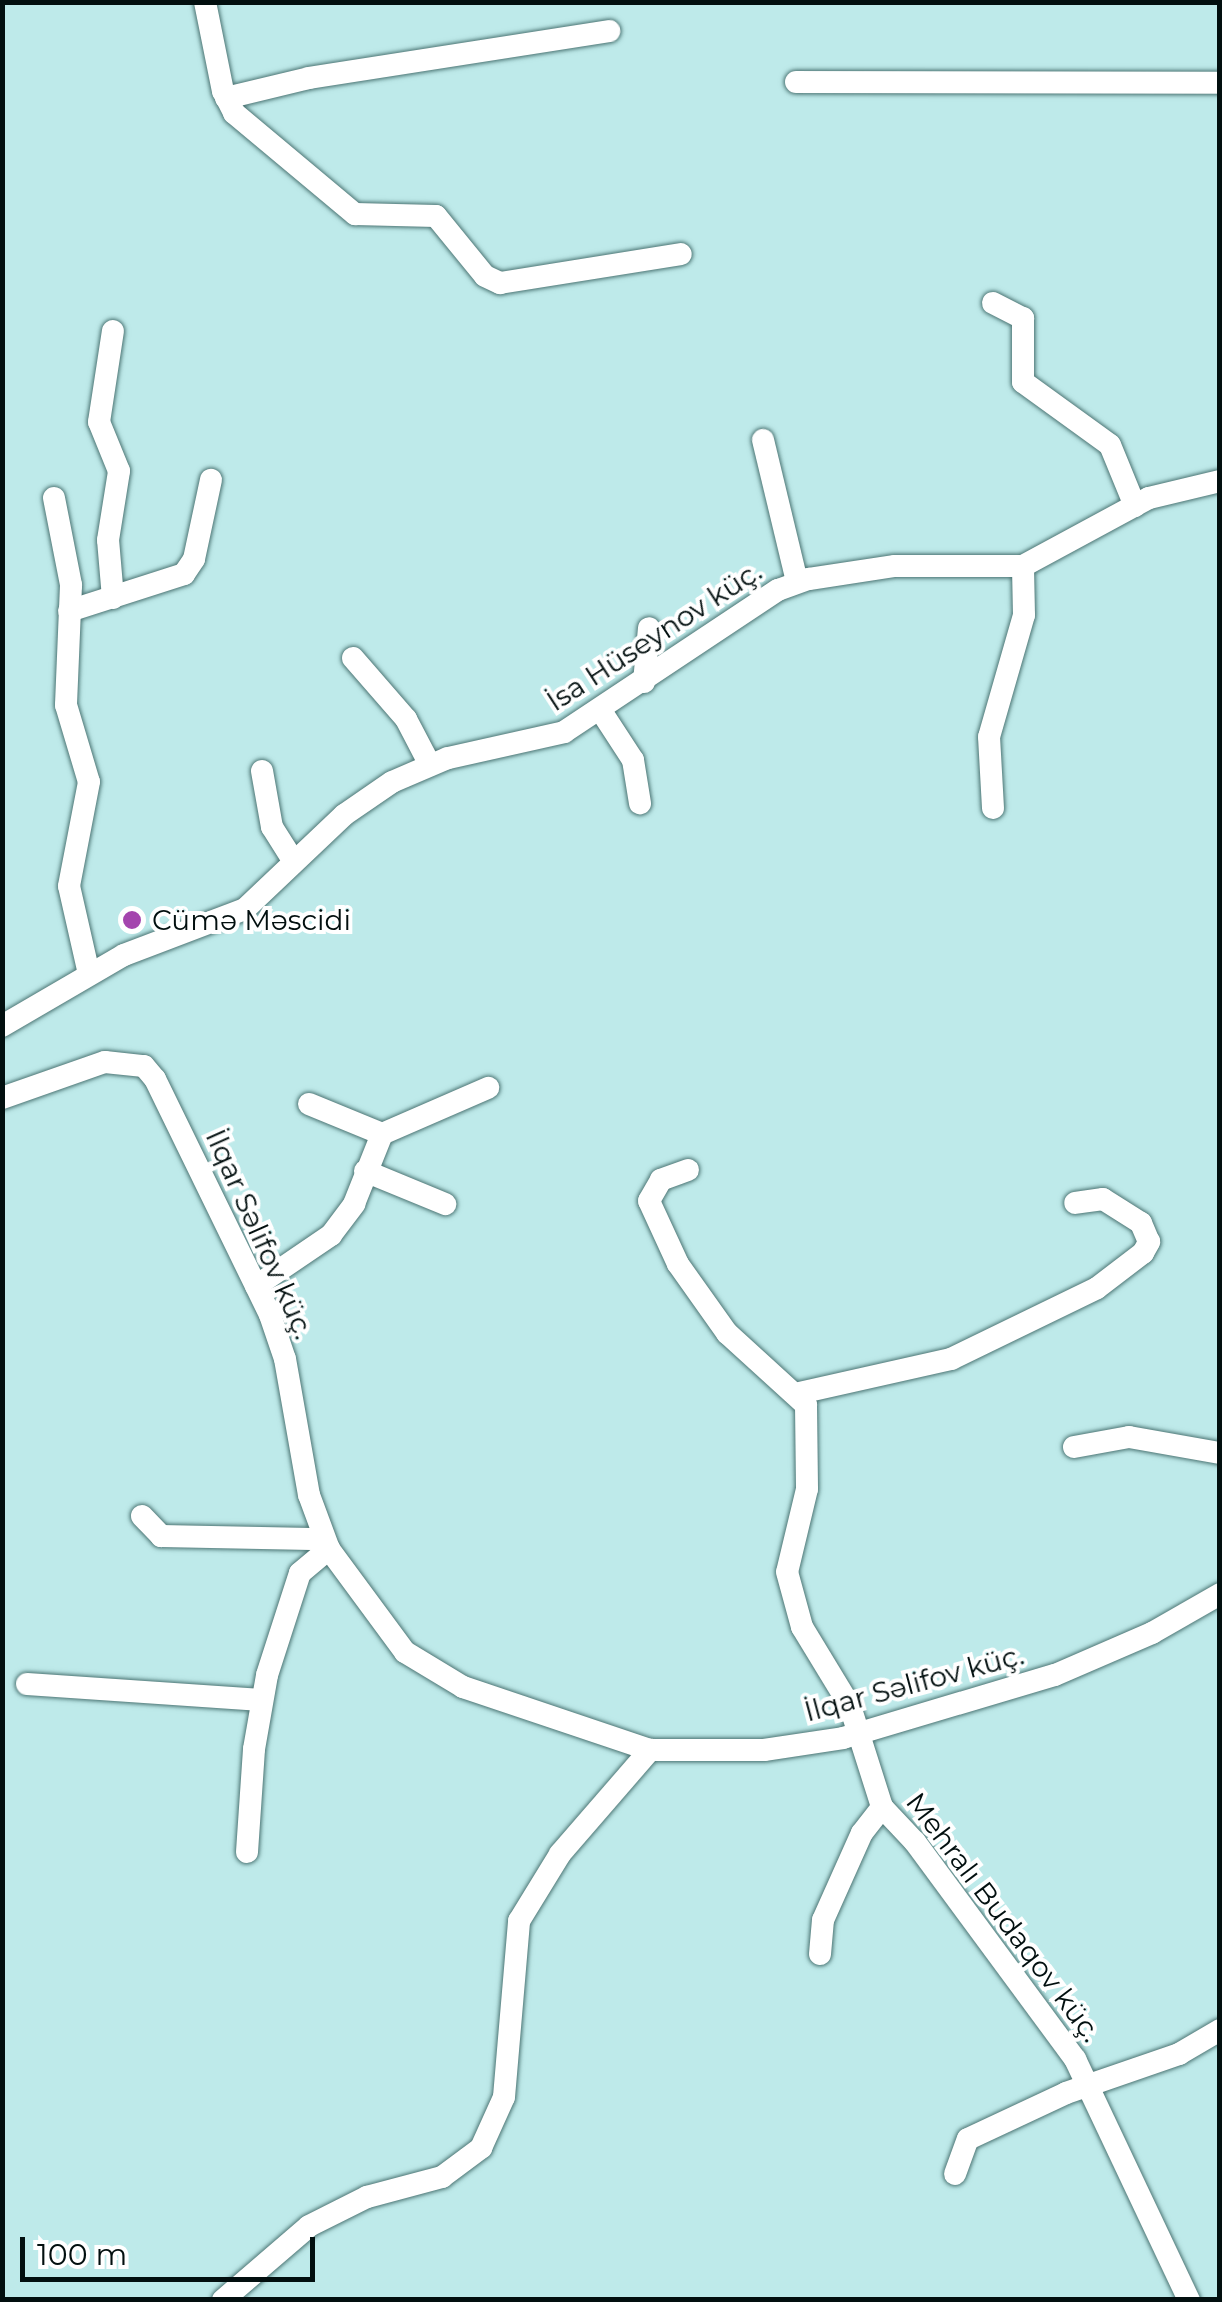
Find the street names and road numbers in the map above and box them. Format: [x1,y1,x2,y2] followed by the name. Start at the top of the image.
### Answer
[540,554,768,718] street label: İsa Hüseynov küç.
[199,1124,321,1344] street label: İlqar Səlifov küç.
[801,1638,1027,1728] street label: İlqar Səlifov küç.
[899,1786,1109,2048] street label: Mehralı Budaqov küç.

